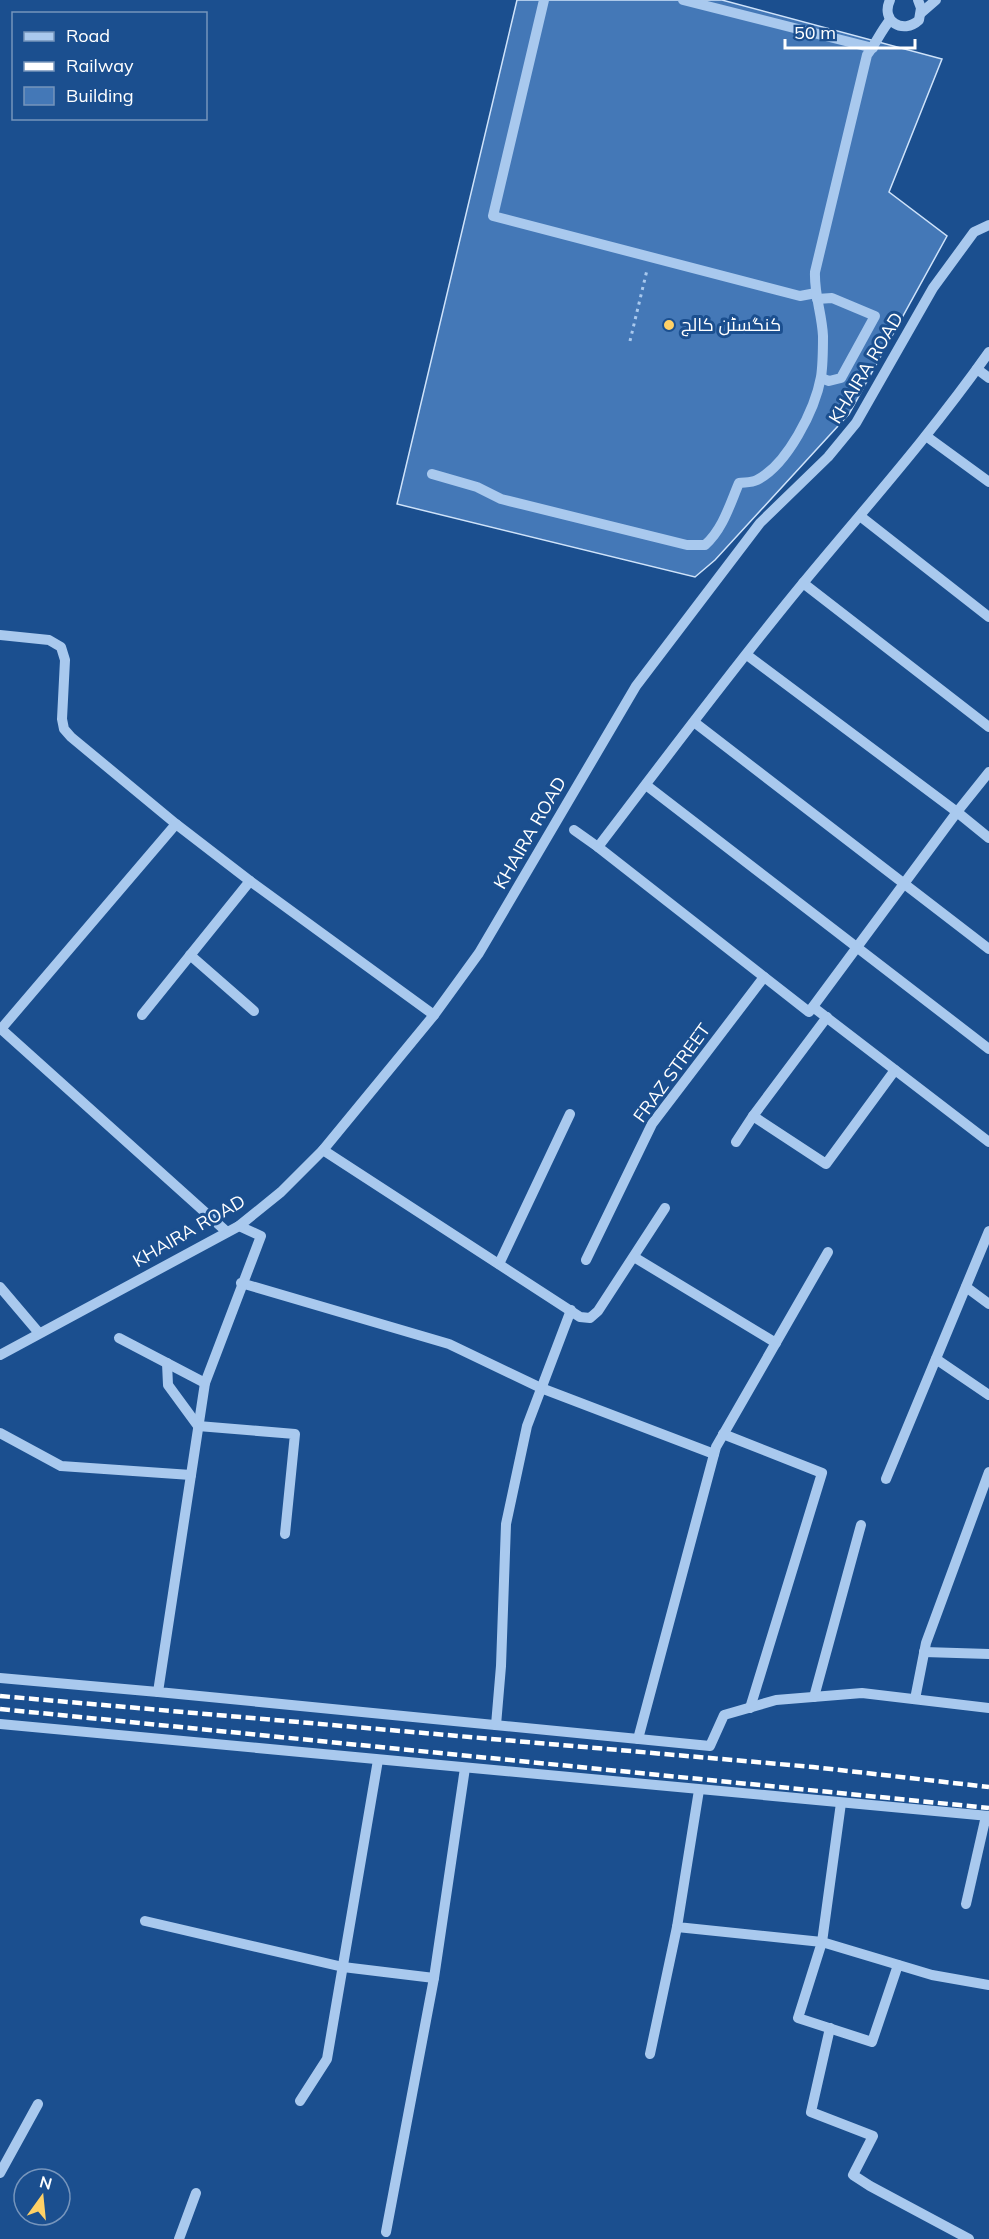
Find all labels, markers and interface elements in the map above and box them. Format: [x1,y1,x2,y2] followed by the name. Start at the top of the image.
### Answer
[12,12,207,120] legend
[785,12,916,50] scale bar
[794,21,836,44] text: 50 m
[66,24,110,47] text: Road
[66,54,134,77] text: Railway
[66,84,134,107] text: Building
[823,308,908,428] street label: KHAIRA ROAD
[681,313,781,337] place label: کنگسٹن کالج
[662,318,676,332] marker: کنگسٹن کالج
[488,772,571,893] street label: KHAIRA ROAD
[628,1019,715,1127] street label: FRAZ STREET
[128,1189,249,1272] street label: KHAIRA ROAD
[12,2167,72,2227] north arrow
[37,2171,54,2194] text: N

